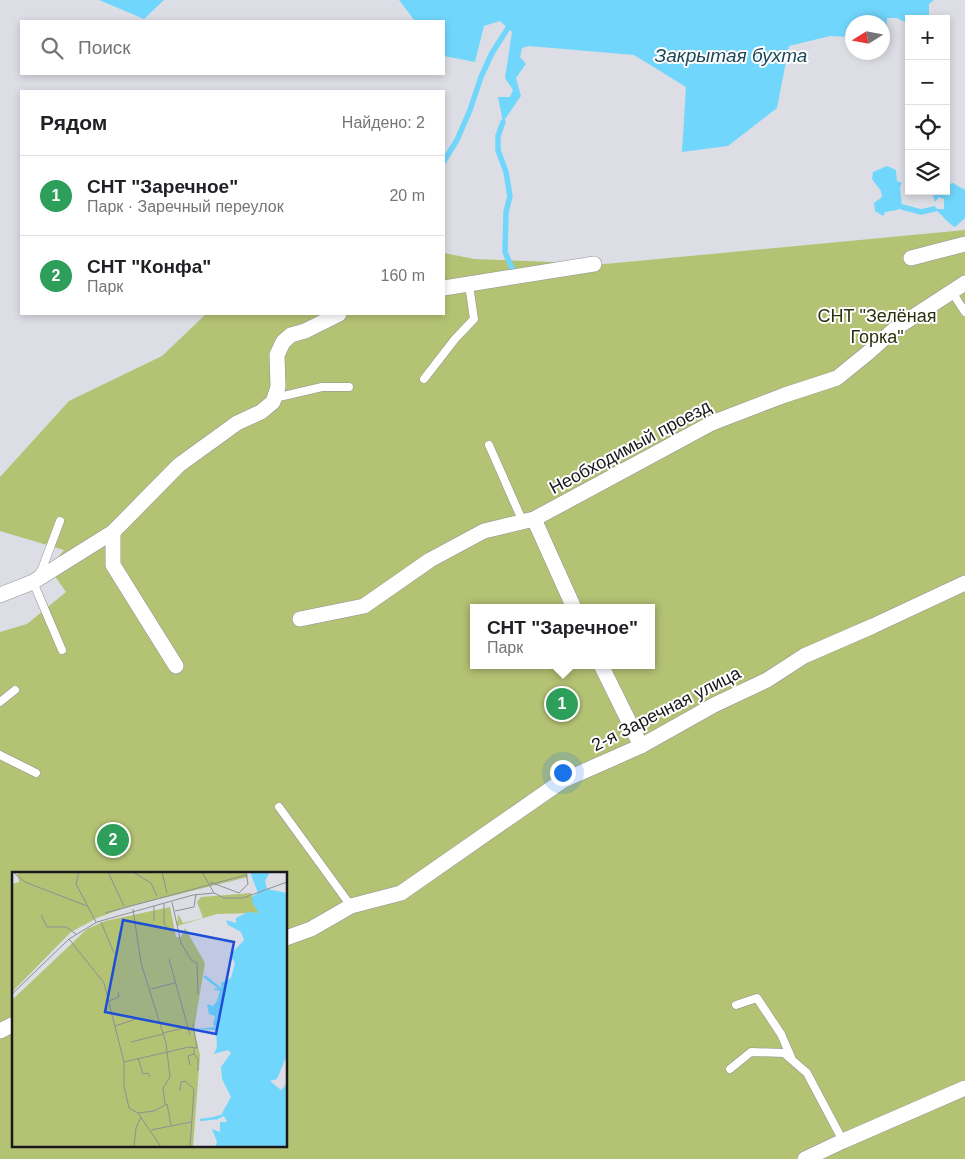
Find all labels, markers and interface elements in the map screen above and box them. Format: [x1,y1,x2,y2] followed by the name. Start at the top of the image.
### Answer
[845,15,890,60] north arrow
[905,15,950,195] map controls
[905,15,950,60] button: +
[20,20,445,75] search box
[38,34,66,62] icon: search
[78,37,131,58] text: Поиск
[655,45,807,66] water label: Закрытая бухта
[905,60,950,105] button: −
[905,105,950,150] button: locate
[40,111,107,134] text: Рядом
[342,114,425,131] text: Найдено: 2
[905,150,950,195] button: layers
[87,176,238,197] text: СНТ "Заречное"
[52,187,60,204] text: 1
[389,187,425,204] text: 20 m
[87,198,284,215] text: Парк · Заречный переулок
[87,256,211,277] text: СНТ "Конфа"
[52,267,60,284] text: 2
[381,267,425,284] text: 160 m
[87,278,123,295] text: Парк
[818,306,936,347] park label: СНТ "Зелёная Горка"
[546,396,715,498] street label: Необходимый проезд
[470,604,655,669] popup
[487,617,638,638] text: СНТ "Заречное"
[487,639,523,656] text: Парк
[588,662,745,755] street label: 2-я Заречная улица
[546,685,578,723] pin: 1
[550,760,576,786] your location
[97,821,129,859] pin: 2
[12,872,288,1146] inset map

